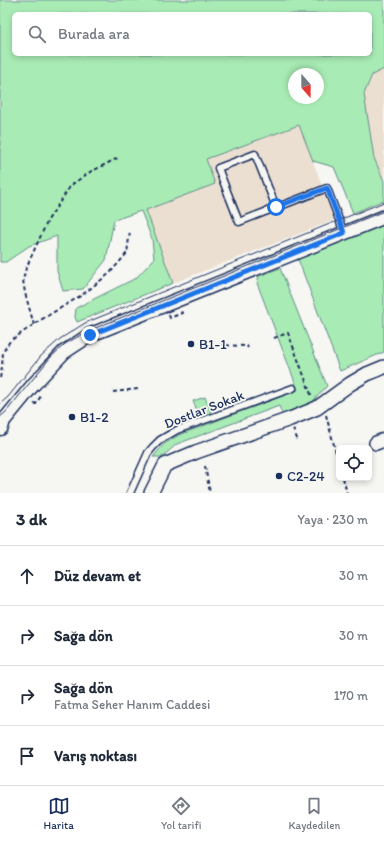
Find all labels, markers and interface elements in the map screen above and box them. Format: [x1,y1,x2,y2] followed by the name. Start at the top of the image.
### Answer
[12,12,372,56] search box
[26,23,48,45] icon: search
[58,25,130,43] text: Burada ara
[288,68,324,104] north arrow
[267,198,285,216] route start
[81,326,99,344] route end
[199,336,227,353] place label: B1-1
[186,339,196,349] marker: B1-1
[162,386,247,432] street label: Dostlar Sokak
[80,409,109,426] place label: B1-2
[67,412,77,422] marker: B1-2
[336,445,372,481] map controls
[336,445,372,481] button: locate
[287,468,325,485] place label: C2-24
[274,471,284,481] marker: C2-24
[16,509,47,529] text: 3 dk
[298,512,368,527] text: Yaya · 230 m
[16,565,38,587] icon: ahead
[54,567,141,585] text: Düz devam et
[339,568,368,583] text: 30 m
[16,625,38,647] icon: right
[54,627,113,645] text: Sağa dön
[339,628,368,643] text: 30 m
[54,679,113,697] text: Sağa dön
[16,685,38,707] icon: right
[334,688,368,703] text: 170 m
[54,697,210,712] text: Fatma Seher Hanım Caddesi
[16,745,38,767] icon: arrive
[54,747,137,765] text: Varış noktası
[44,795,74,832] tab: Harita
[161,795,201,832] tab: Yol tarifi
[288,795,340,832] tab: Kaydedilen

